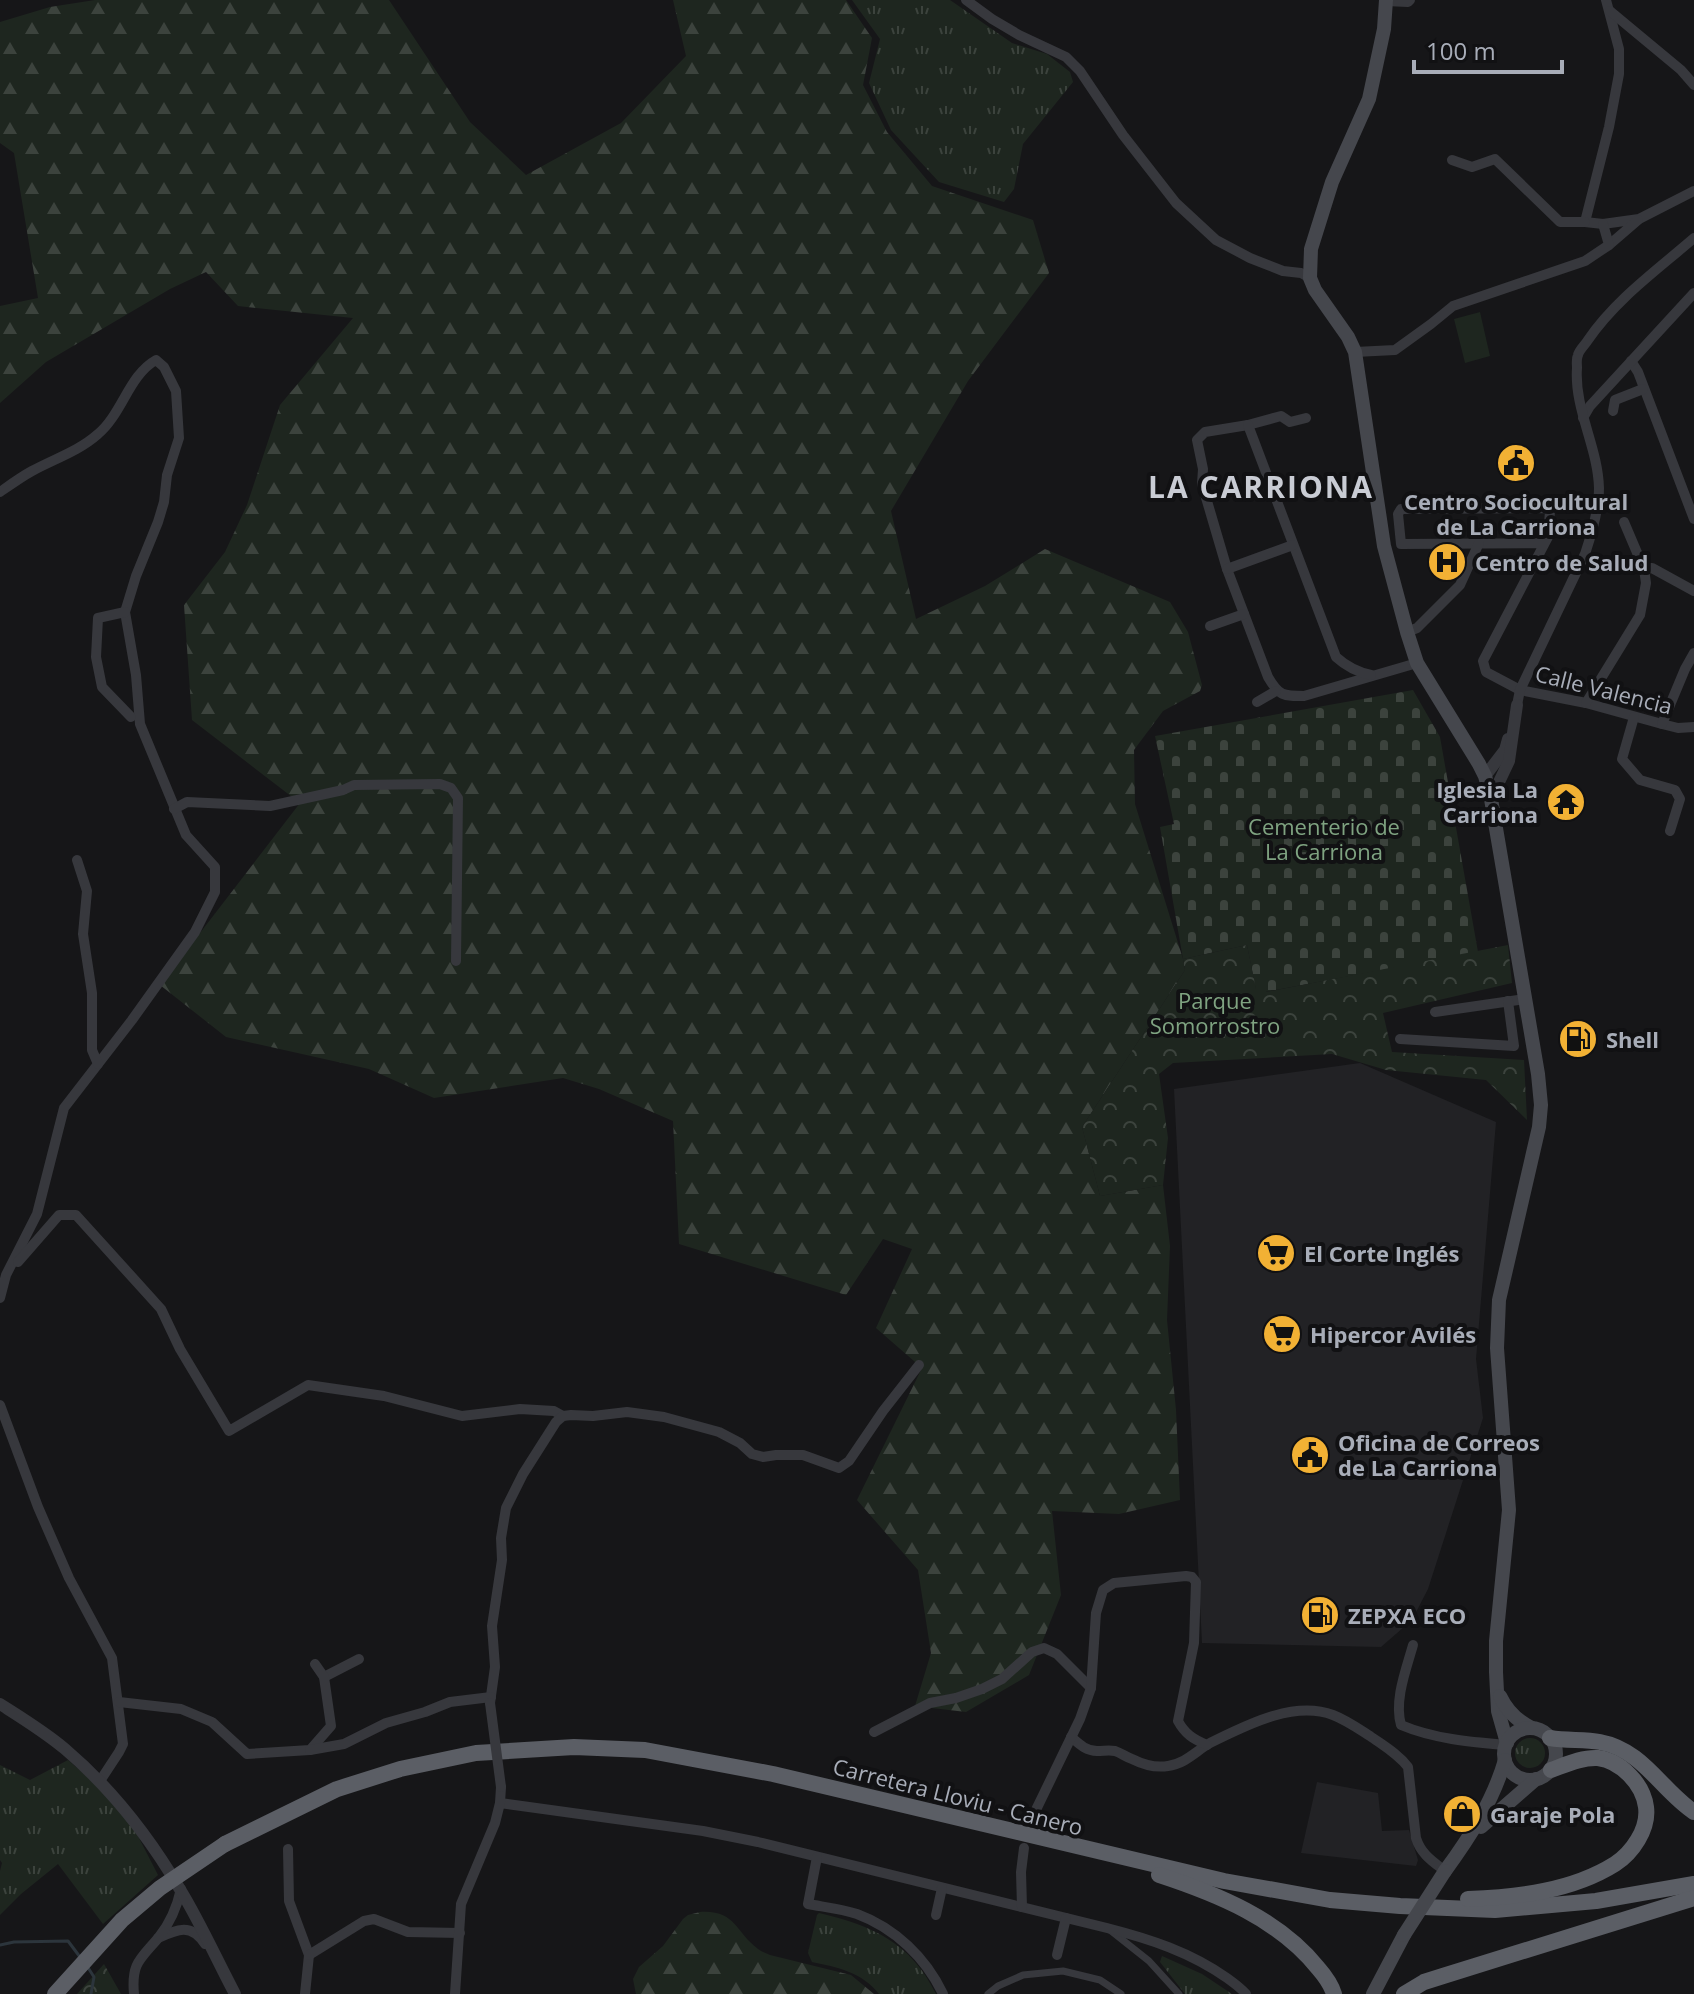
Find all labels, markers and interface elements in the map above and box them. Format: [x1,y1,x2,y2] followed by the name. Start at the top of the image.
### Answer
[1414,24,1562,74] scale bar
[1426,34,1496,67] text: 100 m
[1495,442,1537,484] public building icon: Centro Sociocultural de La Carriona
[1148,466,1374,507] district label: LA CARRIONA
[1404,486,1628,541] place label: Centro Sociocultural de La Carriona
[1426,541,1468,583] hospital icon: Centro de Salud
[1475,547,1649,577] place label: Centro de Salud
[1532,657,1676,721] street label: Calle Valencia
[1436,774,1538,829] place label: Iglesia La Carriona
[1545,781,1587,823] temple icon: Iglesia La Carriona
[1248,811,1400,866] park label: Cementerio de La Carriona
[1150,985,1280,1040] park label: Parque Somorrostro
[1557,1018,1599,1060] fuel station icon: Shell
[1606,1024,1659,1054] place label: Shell
[1255,1232,1297,1274] supermarket icon: El Corte Inglés
[1304,1238,1460,1268] place label: El Corte Inglés
[1261,1313,1303,1355] supermarket icon: Hipercor Avilés
[1310,1319,1476,1349] place label: Hipercor Avilés
[1338,1427,1540,1482] place label: Oficina de Correos de La Carriona
[1289,1434,1331,1476] public building icon: Oficina de Correos de La Carriona
[1299,1594,1341,1636] fuel station icon: ZEPXA ECO
[1348,1600,1466,1630] place label: ZEPXA ECO
[830,1750,1086,1842] street label: Carretera Lloviu - Canero
[1441,1793,1483,1835] shop icon: Garaje Pola
[1490,1799,1615,1829] place label: Garaje Pola

